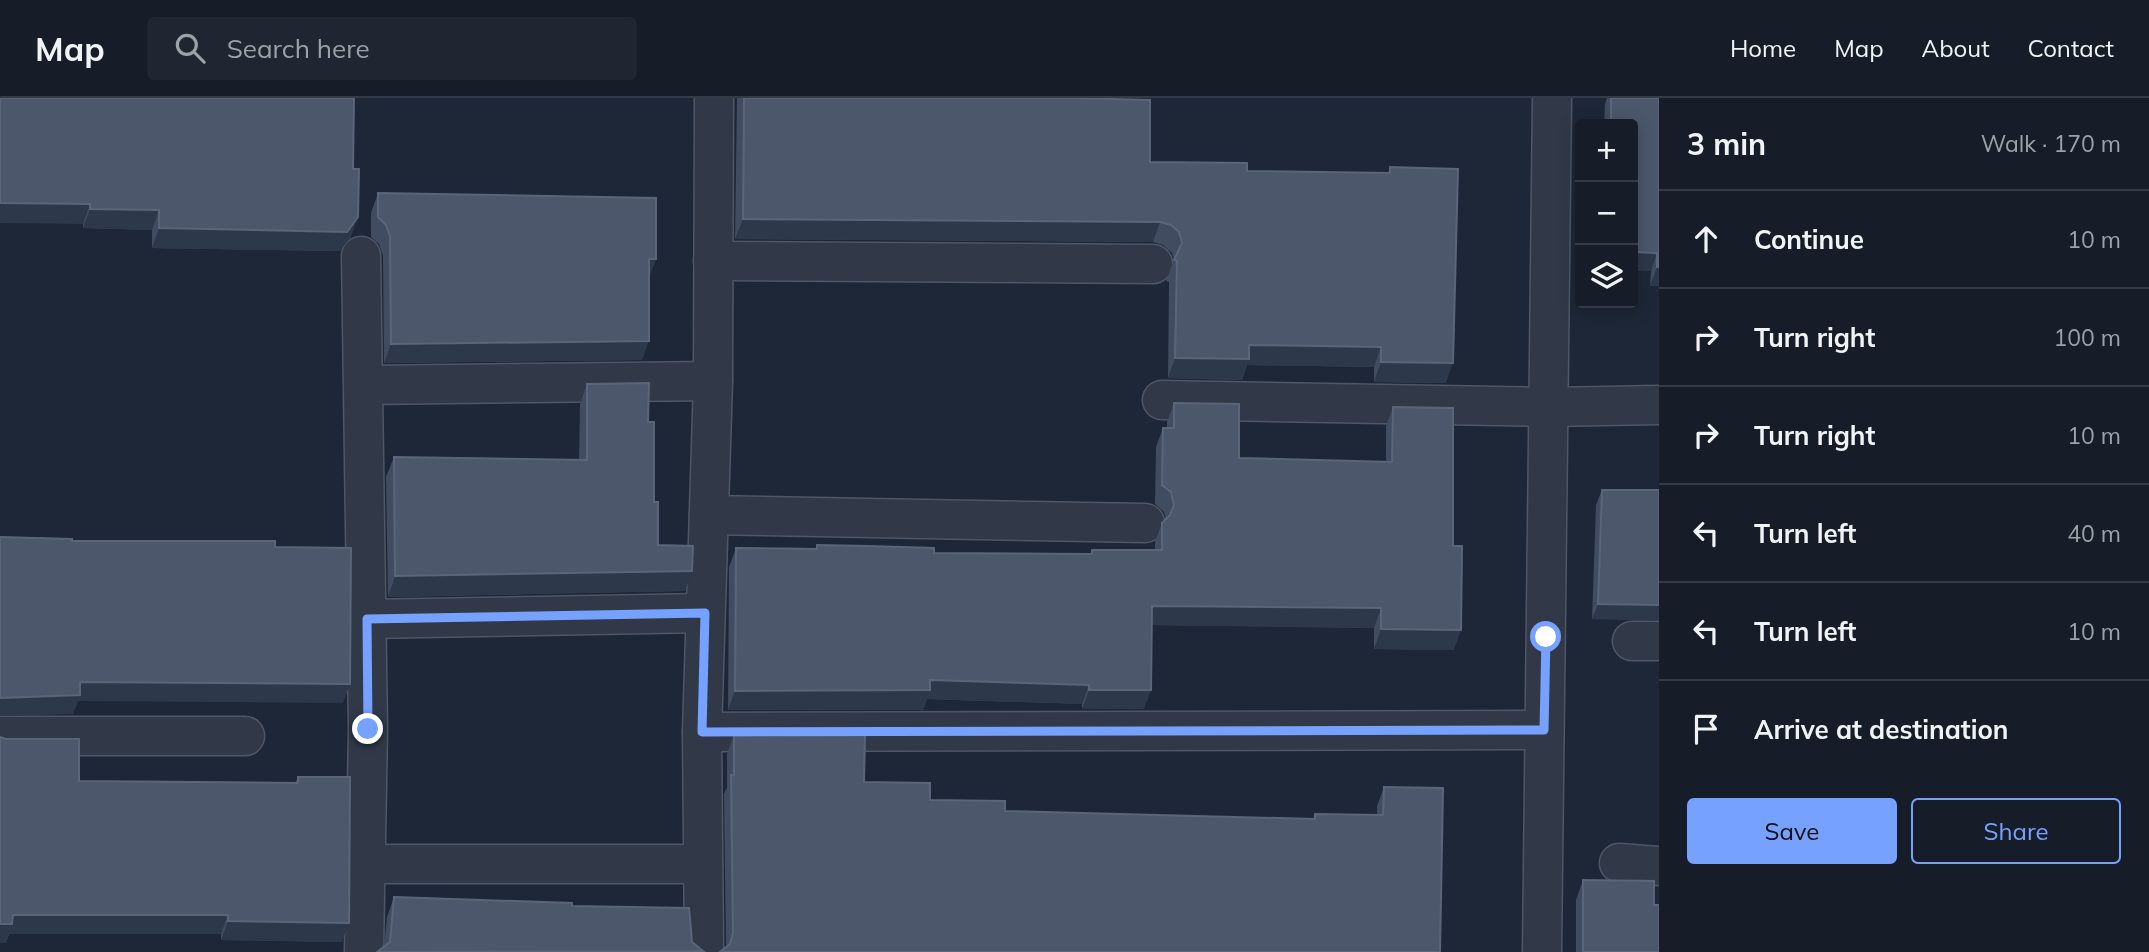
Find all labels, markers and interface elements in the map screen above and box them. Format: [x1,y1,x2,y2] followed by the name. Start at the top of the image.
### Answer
[147,17,637,80] search box
[35,28,105,69] text: Map
[171,29,209,67] icon: search
[227,32,370,65] text: Search here
[1730,33,1796,63] text: Home
[1834,33,1884,63] text: Map
[1922,33,1990,63] text: About
[2028,33,2114,63] text: Contact
[1575,119,1638,308] map controls
[1575,119,1638,182] button: +
[1687,125,1766,163] text: 3 min
[1981,129,2121,158] text: Walk · 170 m
[1575,182,1638,245] button: −
[1687,220,1725,258] icon: ahead
[1754,223,1864,256] text: Continue
[2067,225,2121,254] text: 10 m
[1575,245,1638,308] button: layers
[1687,318,1725,356] icon: right
[1754,321,1875,354] text: Turn right
[2053,323,2121,352] text: 100 m
[1687,416,1725,454] icon: right
[1754,419,1875,452] text: Turn right
[2067,421,2121,450] text: 10 m
[1687,514,1725,552] icon: left
[1754,517,1856,550] text: Turn left
[2067,519,2121,548] text: 40 m
[1687,612,1725,650] icon: left
[1754,615,1856,648] text: Turn left
[2067,617,2121,646] text: 10 m
[1530,621,1561,652] route start
[1687,710,1725,748] icon: arrive
[352,713,383,744] route end
[1754,713,2009,746] text: Arrive at destination
[1687,798,1897,864] button: Save
[1911,798,2121,864] button: Share

